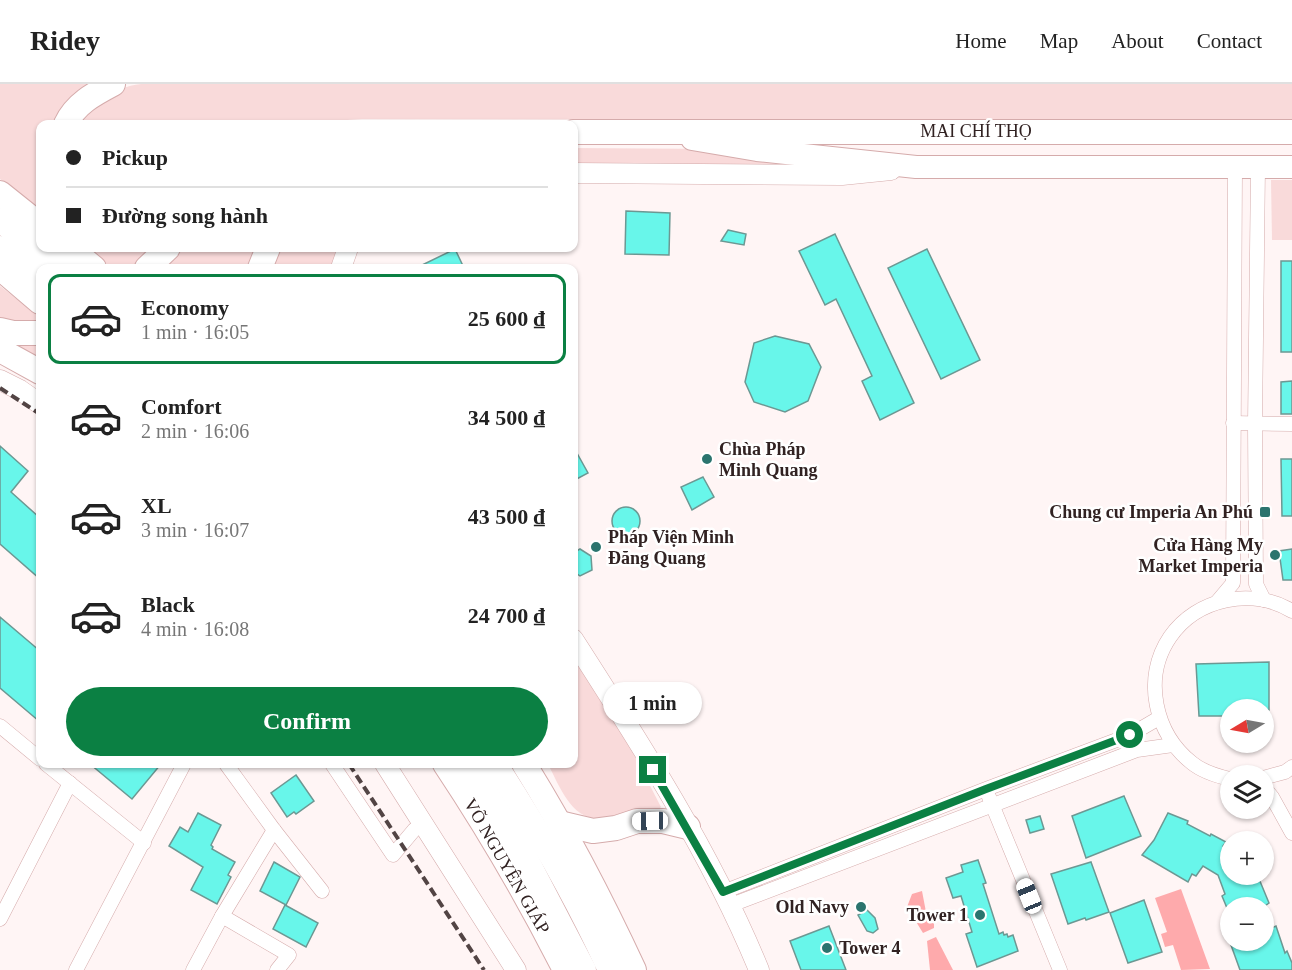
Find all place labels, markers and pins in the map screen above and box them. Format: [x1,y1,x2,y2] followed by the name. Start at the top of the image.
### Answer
[719,439,818,480] place label: Chùa Pháp Minh Quang
[700,452,714,466] marker: Chùa Pháp Minh Quang
[1049,502,1253,522] place label: Chung cư Imperia An Phú
[1258,505,1272,519] marker: Chung cư Imperia An Phú
[608,527,734,568] place label: Pháp Viện Minh Đăng Quang
[1139,535,1263,576] place label: Cửa Hàng My Market Imperia
[589,540,603,554] marker: Pháp Viện Minh Đăng Quang
[1268,548,1282,562] marker: Cửa Hàng My Market Imperia
[775,897,849,917] place label: Old Navy
[854,900,868,914] marker: Old Navy
[906,905,968,925] place label: Tower 1
[973,908,987,922] marker: Tower 1
[839,938,901,958] place label: Tower 4
[820,941,834,955] marker: Tower 4

